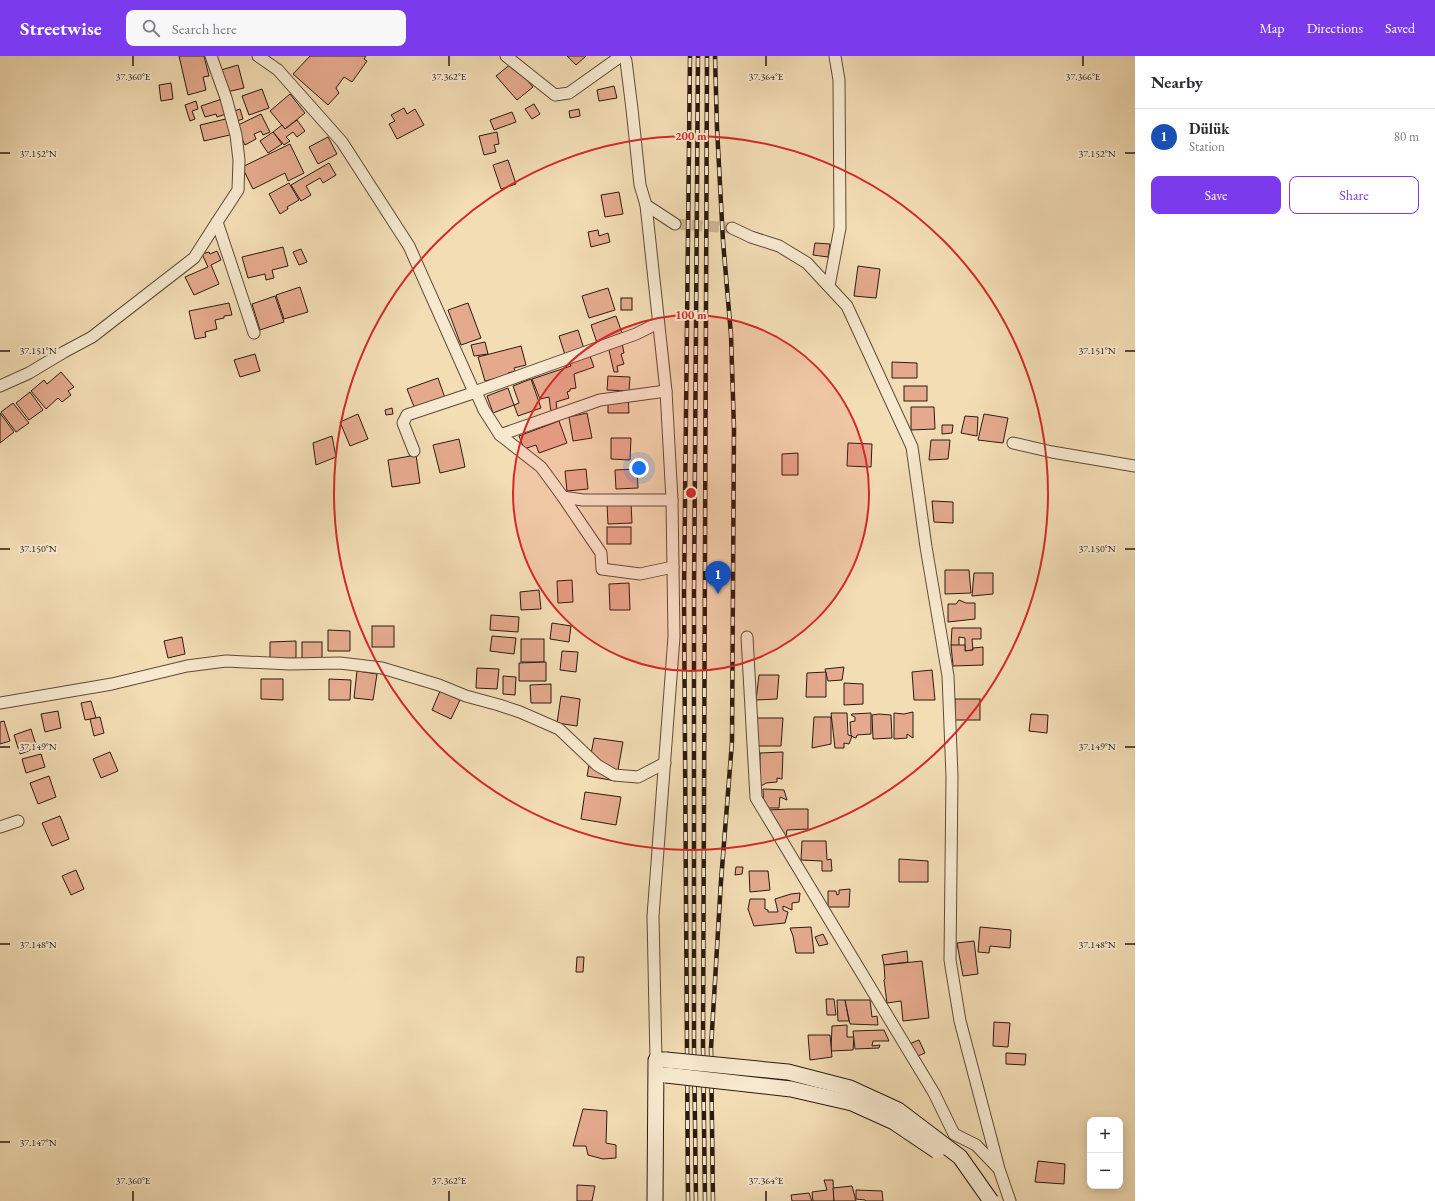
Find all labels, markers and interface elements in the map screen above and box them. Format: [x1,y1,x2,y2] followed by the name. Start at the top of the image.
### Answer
[126,10,406,46] search box
[20,16,102,41] text: Streetwise
[140,17,162,39] icon: search
[172,19,237,38] text: Search here
[1259,19,1285,37] text: Map
[1307,19,1363,37] text: Directions
[1385,19,1415,37] text: Saved
[116,70,151,83] text: 37.360°E
[432,70,467,83] text: 37.362°E
[749,70,784,83] text: 37.364°E
[1066,70,1101,83] text: 37.366°E
[1151,71,1203,93] text: Nearby
[1189,119,1229,138] text: Dülük
[675,128,707,144] text: 200 m
[1161,128,1167,145] text: 1
[1394,128,1419,145] text: 80 m
[1189,138,1225,155] text: Station
[19,147,57,160] text: 37.152°N
[1078,147,1116,160] text: 37.152°N
[1151,176,1281,214] button: Save
[1289,176,1419,214] button: Share
[675,307,707,323] text: 100 m
[19,344,57,357] text: 37.151°N
[1078,344,1116,357] text: 37.151°N
[629,458,649,478] your location
[684,486,698,500] centre of rings
[19,542,57,555] text: 37.150°N
[1078,542,1116,555] text: 37.150°N
[705,561,731,594] pin: 1
[19,740,57,753] text: 37.149°N
[1078,740,1116,753] text: 37.149°N
[19,938,57,951] text: 37.148°N
[1078,938,1116,951] text: 37.148°N
[1087,1117,1123,1189] map controls
[1087,1117,1123,1153] button: +
[19,1136,57,1149] text: 37.147°N
[1087,1153,1123,1189] button: −
[116,1174,151,1187] text: 37.360°E
[432,1174,467,1187] text: 37.362°E
[749,1174,784,1187] text: 37.364°E

